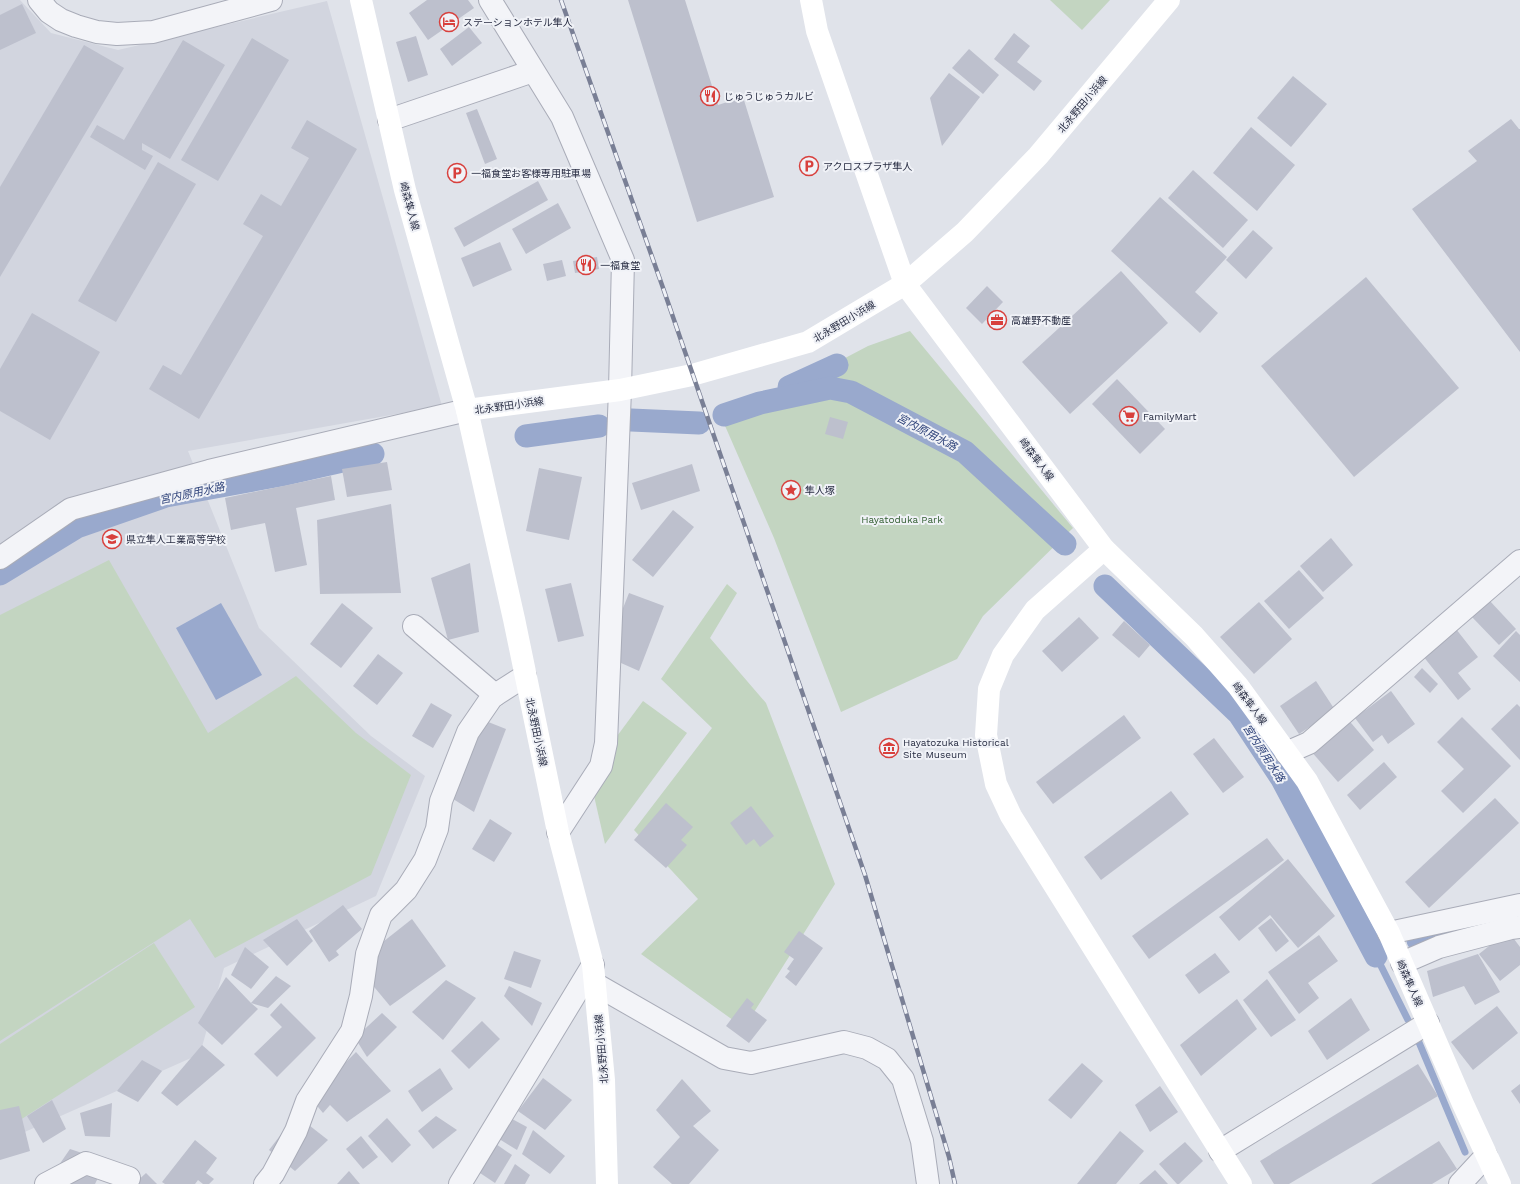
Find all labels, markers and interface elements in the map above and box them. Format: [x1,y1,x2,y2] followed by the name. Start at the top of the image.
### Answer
[438,11,460,33] hotel icon: ステーションホテル隼人
[463,17,573,28] place label: ステーションホテル隼人
[1056,74,1109,135] street label: 北永野田小浜線
[699,85,721,107] restaurant icon: じゅうじゅうカルビ
[724,91,814,102] place label: じゅうじゅうカルビ
[798,155,820,177] parking icon: アクロスプラザ隼人
[823,161,913,172] place label: アクロスプラザ隼人
[446,162,468,184] parking icon: 一福食堂お客様専用駐車場
[471,168,591,179] place label: 一福食堂お客様専用駐車場
[398,181,421,232] street label: 崎森隼人線
[575,254,597,276] restaurant icon: 一福食堂
[600,260,640,271] place label: 一福食堂
[811,299,877,344] street label: 北永野田小浜線
[986,309,1008,331] office icon: 高雄野不動産
[1011,315,1071,326] place label: 高雄野不動産
[474,395,544,416] street label: 北永野田小浜線
[1118,405,1140,427] supermarket icon: FamilyMart
[895,411,960,454] water label: 宮内原用水路
[1143,411,1197,422] place label: FamilyMart
[1017,436,1056,483] street label: 崎森隼人線
[780,479,802,501] place icon: 隼人塚
[158,480,227,507] water label: 宮内原用水路
[805,485,835,496] place label: 隼人塚
[861,514,943,525] park label: Hayatoduka Park
[101,528,123,550] school or university icon: 県立隼人工業高等学校
[126,534,226,545] place label: 県立隼人工業高等学校
[1230,680,1269,727] street label: 崎森隼人線
[524,697,549,767] street label: 北永野田小浜線
[1240,722,1288,785] water label: 宮内原用水路
[878,737,900,759] museum icon: Hayatozuka Historical Site Museum
[903,737,1009,760] place label: Hayatozuka Historical Site Museum
[1394,958,1425,1008] street label: 崎森隼人線
[593,1014,610,1084] street label: 北永野田小浜線

